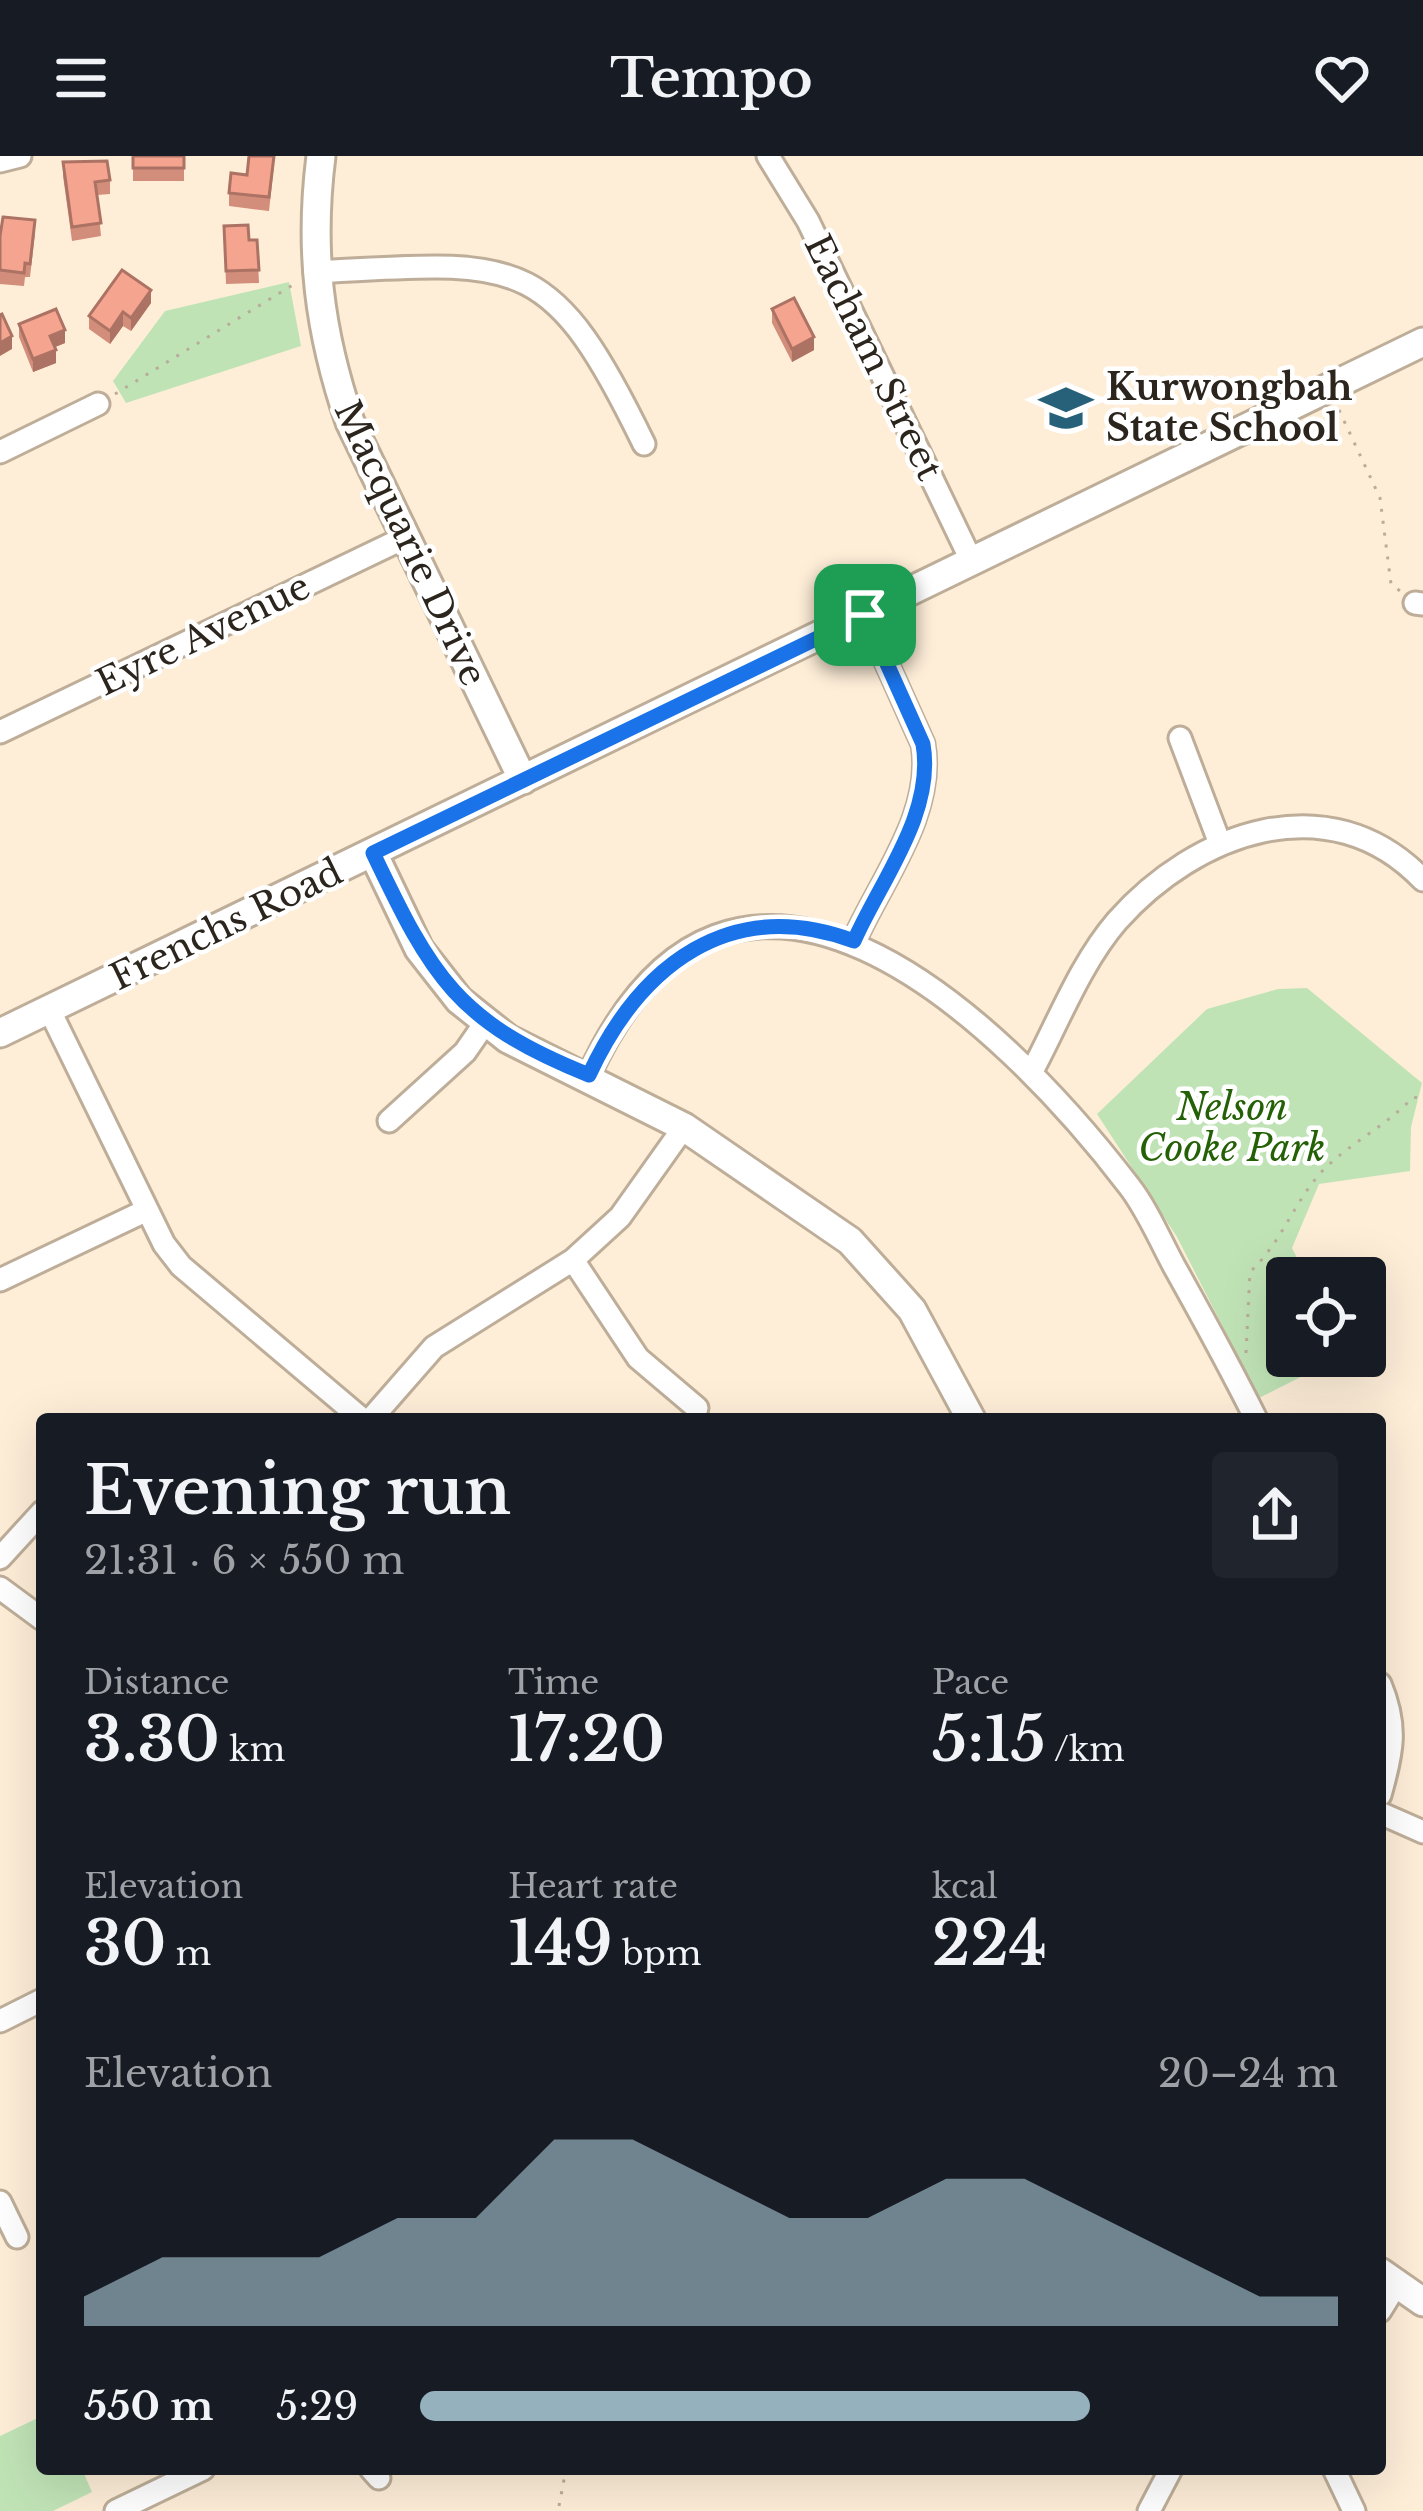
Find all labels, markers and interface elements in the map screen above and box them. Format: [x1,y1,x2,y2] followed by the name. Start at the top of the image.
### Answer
[48,45,114,111] icon: menu
[610,45,813,112] text: Tempo
[1309,45,1375,111] icon: heart
[795,227,953,488] street label: Eacham Street
[1106,365,1353,451] place label: Kurwongbah State School
[1037,379,1095,437] school or university icon: Kurwongbah State School
[325,394,496,693] street label: Macquarie Drive
[89,563,317,705] street label: Eyre Avenue
[814,564,916,666] pin
[832,582,898,648] icon: arrive
[103,849,350,1000] street label: Frenchs Road
[1138,1085,1326,1171] park label: Nelson Cooke Park
[1266,1257,1386,1377] map controls
[1266,1257,1386,1377] button: locate
[84,1450,511,1532] text: Evening run
[1212,1452,1338,1578] button: share
[84,1536,404,1585] text: 21:31 · 6 × 550 m
[84,1662,230,1703] text: Distance
[508,1662,599,1703] text: Time
[932,1662,1009,1703] text: Pace
[84,1703,220,1777] text: 3.30
[508,1703,665,1777] text: 17:20
[932,1703,1046,1777] text: 5:15
[220,1729,285,1770] text: km
[1046,1729,1125,1770] text: /km
[84,1866,243,1907] text: Elevation
[508,1866,678,1907] text: Heart rate
[932,1866,998,1907] text: kcal
[84,1907,166,1981] text: 30
[508,1907,613,1981] text: 149
[932,1907,1047,1981] text: 224
[166,1933,211,1974] text: m
[613,1933,701,1974] text: bpm
[84,2049,272,2098] text: Elevation
[1158,2049,1338,2098] text: 20–24 m
[84,2382,213,2431] text: 550 m
[276,2382,358,2431] text: 5:29

